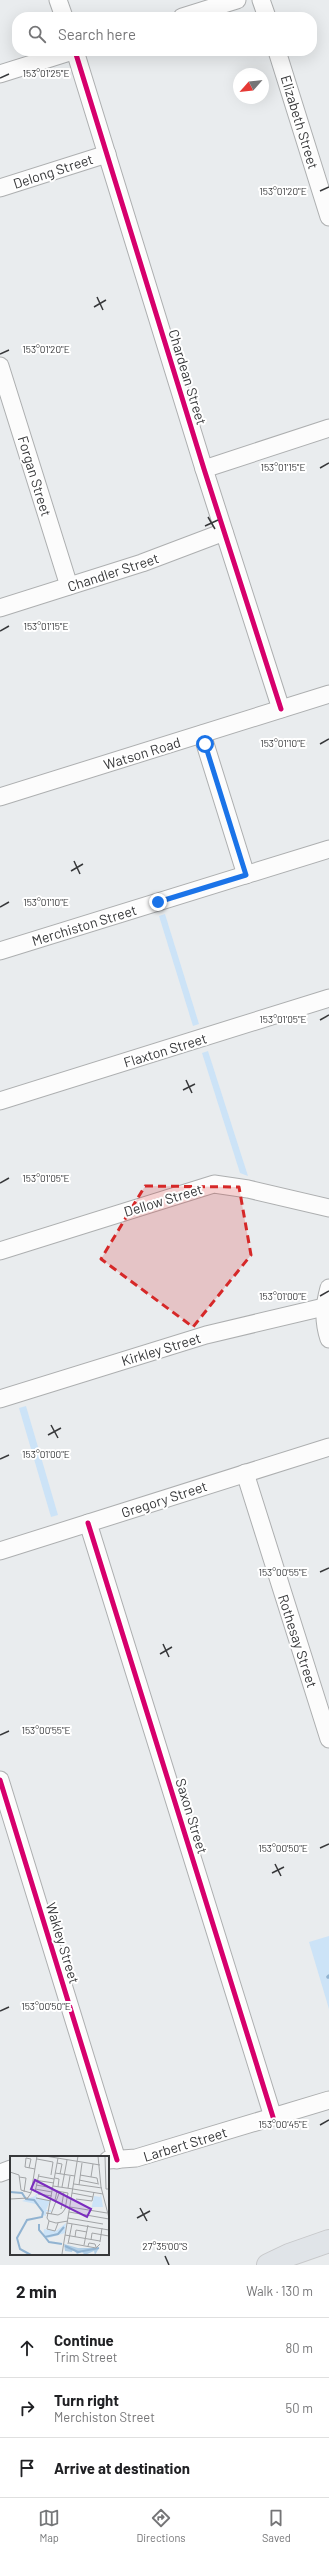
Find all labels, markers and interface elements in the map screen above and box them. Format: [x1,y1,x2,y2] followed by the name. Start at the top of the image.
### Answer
[12,12,317,56] search box
[26,23,48,45] icon: search
[58,25,136,43] text: Search here
[23,67,69,79] text: 153°01'25"E
[233,68,269,104] north arrow
[278,73,322,171] street label: Elizabeth Street
[11,150,95,192] street label: Delong Street
[259,185,307,197] text: 153°01'20"E
[165,327,211,427] street label: Chardean Street
[22,343,70,355] text: 153°01'20"E
[15,434,55,518] street label: Forgan Street
[260,461,306,473] text: 153°01'15"E
[65,549,161,595] street label: Chandler Street
[23,620,69,632] text: 153°01'15"E
[102,733,182,773] street label: Watson Road
[196,735,214,753] route start
[260,737,306,749] text: 153°01'10"E
[149,893,167,911] route end
[23,896,69,908] text: 153°01'10"E
[30,901,138,949] street label: Merchiston Street
[259,1013,307,1025] text: 153°01'05"E
[121,1029,209,1071] street label: Flaxton Street
[22,1172,70,1184] text: 153°01'05"E
[122,1180,204,1220] street label: Dellow Street
[259,1290,307,1302] text: 153°01'00"E
[119,1329,203,1369] street label: Kirkley Street
[22,1448,70,1460] text: 153°01'00"E
[119,1477,209,1521] street label: Gregory Street
[258,1566,308,1578] text: 153°00'55"E
[275,1592,321,1690] street label: Rothesay Street
[21,1724,71,1736] text: 153°00'55"E
[172,1776,212,1856] street label: Saxon Street
[258,1842,308,1854] text: 153°00'50"E
[43,1900,83,1986] street label: Wakley Street
[21,2000,71,2012] text: 153°00'50"E
[258,2118,308,2130] text: 153°00'45"E
[141,2123,229,2165] street label: Larbert Street
[10,2156,109,2255] inset map
[142,2240,188,2252] text: 27°35'00"S
[16,2281,57,2301] text: 2 min
[246,2283,313,2299] text: Walk · 130 m
[54,2331,114,2349] text: Continue
[16,2337,38,2359] icon: ahead
[286,2340,313,2356] text: 80 m
[54,2349,118,2365] text: Trim Street
[54,2391,119,2409] text: Turn right
[16,2397,38,2419] icon: right
[286,2400,313,2416] text: 50 m
[54,2409,155,2425] text: Merchiston Street
[16,2457,38,2479] icon: arrive
[54,2459,190,2477] text: Arrive at destination
[38,2507,60,2544] tab: Map
[136,2507,186,2544] tab: Directions
[262,2507,291,2544] tab: Saved

